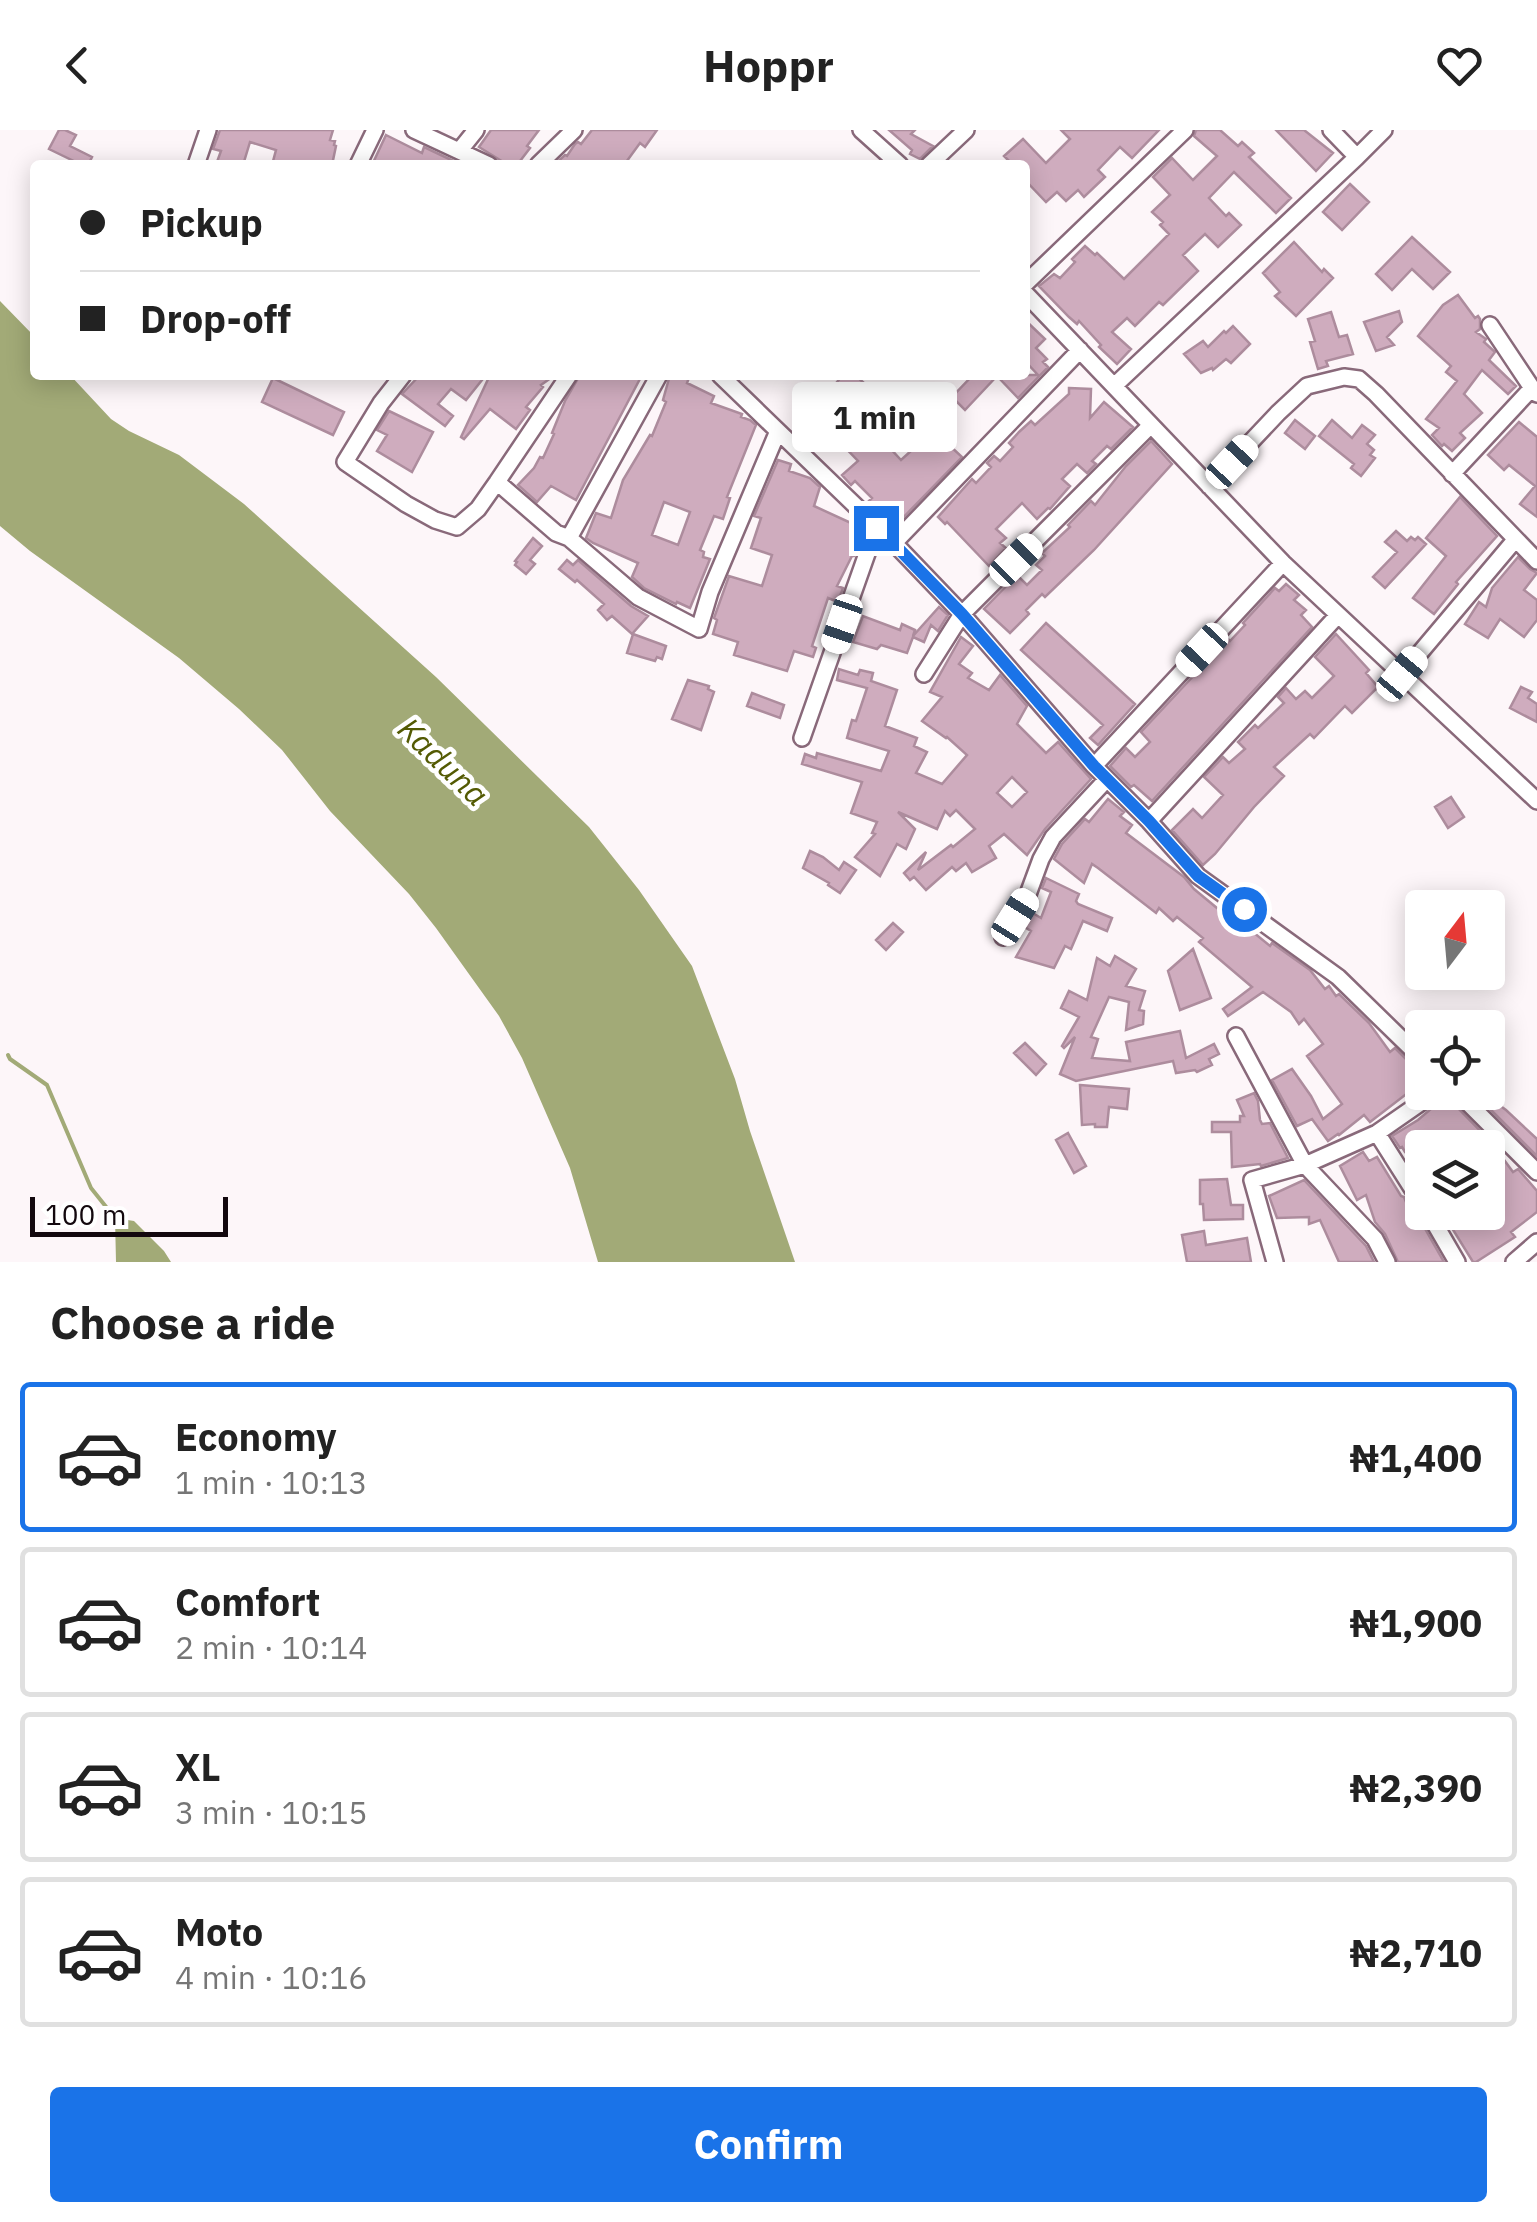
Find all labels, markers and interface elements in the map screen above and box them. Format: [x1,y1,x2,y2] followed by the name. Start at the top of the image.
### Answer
[703,36,834,94] text: Hoppr
[50,38,105,93] icon: back
[1432,38,1487,93] icon: heart
[140,198,263,247] text: Pickup
[140,294,291,343] text: Drop-off
[794,383,958,453] callout: 1 min
[833,396,916,438] text: 1 min
[1201,430,1263,494] car
[854,506,899,551] route end
[984,528,1048,592] car
[818,591,866,657] car
[1171,618,1233,682] car
[1371,641,1433,707] car
[389,708,498,815] water label: Kaduna
[986,884,1044,950] car
[1222,887,1267,932] route start
[1405,890,1505,990] north arrow
[1405,890,1505,1230] map controls
[1405,1010,1505,1110] button: locate
[1405,1130,1505,1230] button: layers
[30,1192,228,1236] scale bar
[45,1196,126,1233] text: 100 m
[50,1293,335,1351] text: Choose a ride
[55,1412,145,1502] icon: car
[175,1412,337,1461] text: Economy
[1350,1433,1482,1482] text: ₦1,400
[175,1461,368,1503] text: 1 min · 10:13
[55,1577,145,1667] icon: car
[175,1577,320,1626] text: Comfort
[1350,1598,1482,1647] text: ₦1,900
[175,1626,368,1668] text: 2 min · 10:14
[55,1742,145,1832] icon: car
[175,1742,221,1791] text: XL
[1350,1763,1482,1812] text: ₦2,390
[175,1791,368,1833] text: 3 min · 10:15
[55,1907,145,1997] icon: car
[175,1907,263,1956] text: Moto
[1350,1928,1482,1977] text: ₦2,710
[175,1956,368,1998] text: 4 min · 10:16
[50,2087,1487,2202] button: Confirm

